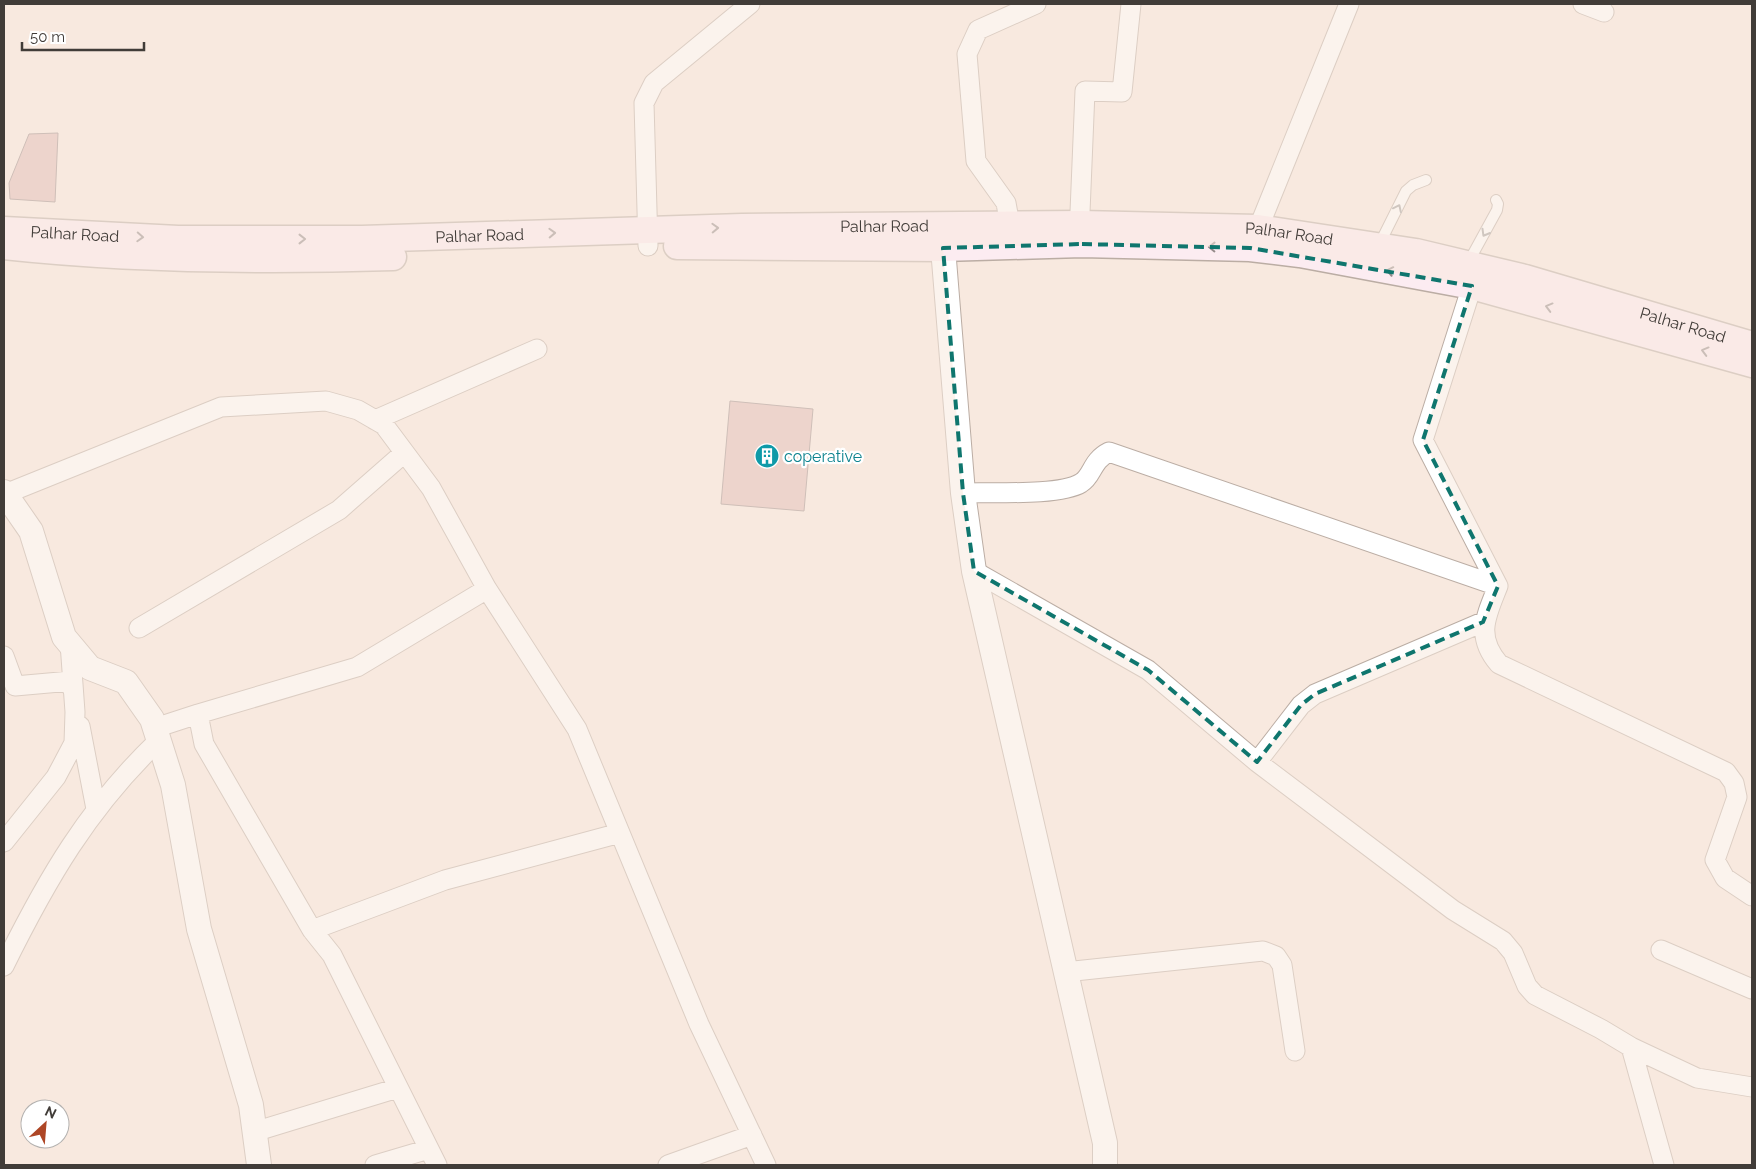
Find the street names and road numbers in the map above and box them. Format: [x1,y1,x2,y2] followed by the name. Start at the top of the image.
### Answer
[840,216,929,236] street label: Palhar Road
[1245,219,1334,249] street label: Palhar Road
[30,222,120,246] street label: Palhar Road
[435,225,524,247] street label: Palhar Road
[1638,303,1728,347] street label: Palhar Road

